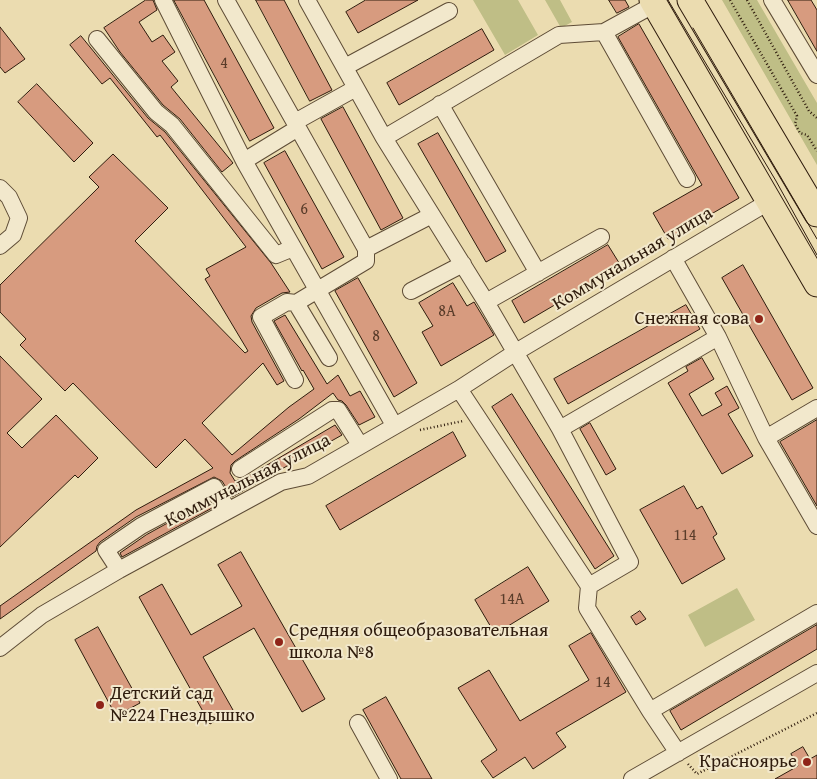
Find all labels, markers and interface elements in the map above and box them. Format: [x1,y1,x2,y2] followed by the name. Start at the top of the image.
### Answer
[220,54,228,74] house number: 4
[300,200,308,220] house number: 6
[549,202,717,316] street label: Коммунальная улица
[438,302,456,322] house number: 8А
[635,308,749,330] place label: Снежная сова
[753,313,765,325] marker: Снежная сова
[372,327,380,347] house number: 8
[161,429,335,533] street label: Коммунальная улица
[673,526,697,546] house number: 114
[499,590,525,610] house number: 14А
[289,620,548,664] place label: Средняя общеобразовательная школа №8
[273,636,285,648] marker: Средняя общеобразовательная школа №8
[595,673,611,693] house number: 14
[110,683,255,727] place label: Детский сад №224 Гнездышко
[94,699,106,711] marker: Детский сад №224 Гнездышко
[699,751,797,773] place label: Красноярье
[801,756,813,768] marker: Красноярье

